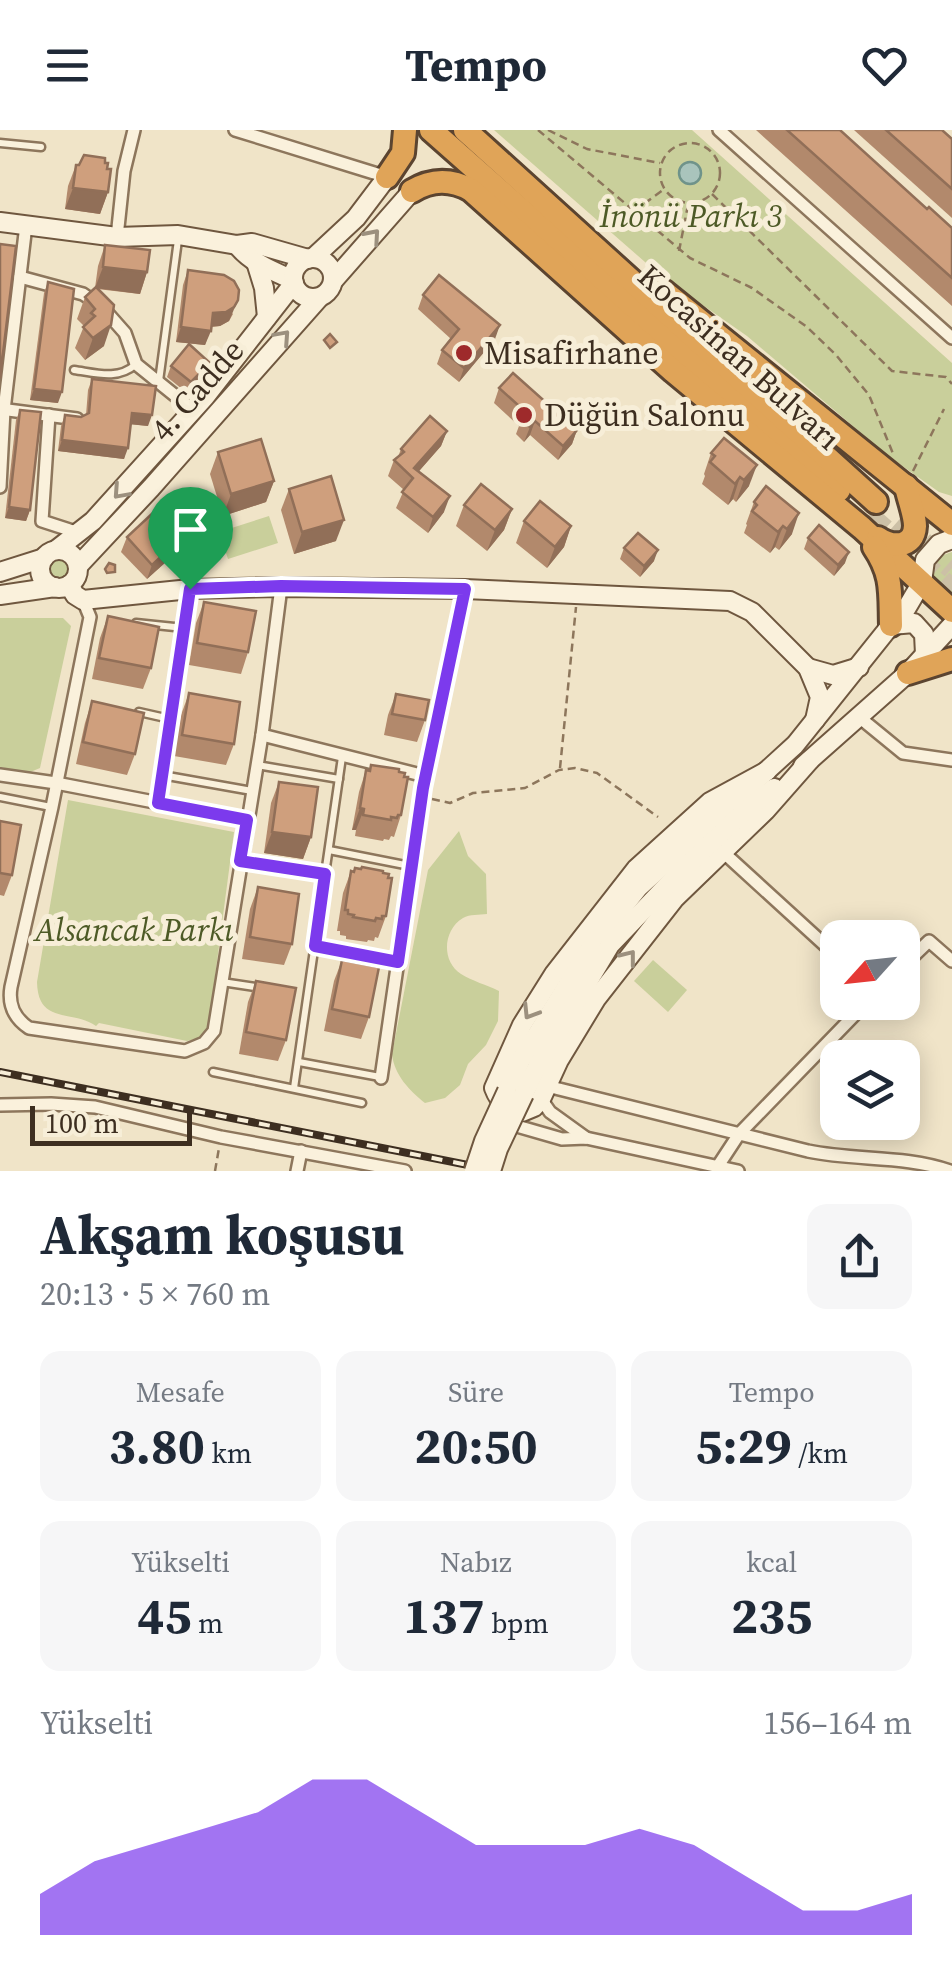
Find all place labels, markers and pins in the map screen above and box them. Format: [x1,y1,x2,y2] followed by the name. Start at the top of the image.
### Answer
[484,331,659,375] place label: Misafirhane
[453,342,475,364] marker: Misafirhane
[544,393,745,437] place label: Düğün Salonu
[513,404,535,426] marker: Düğün Salonu
[148,487,233,590] pin

